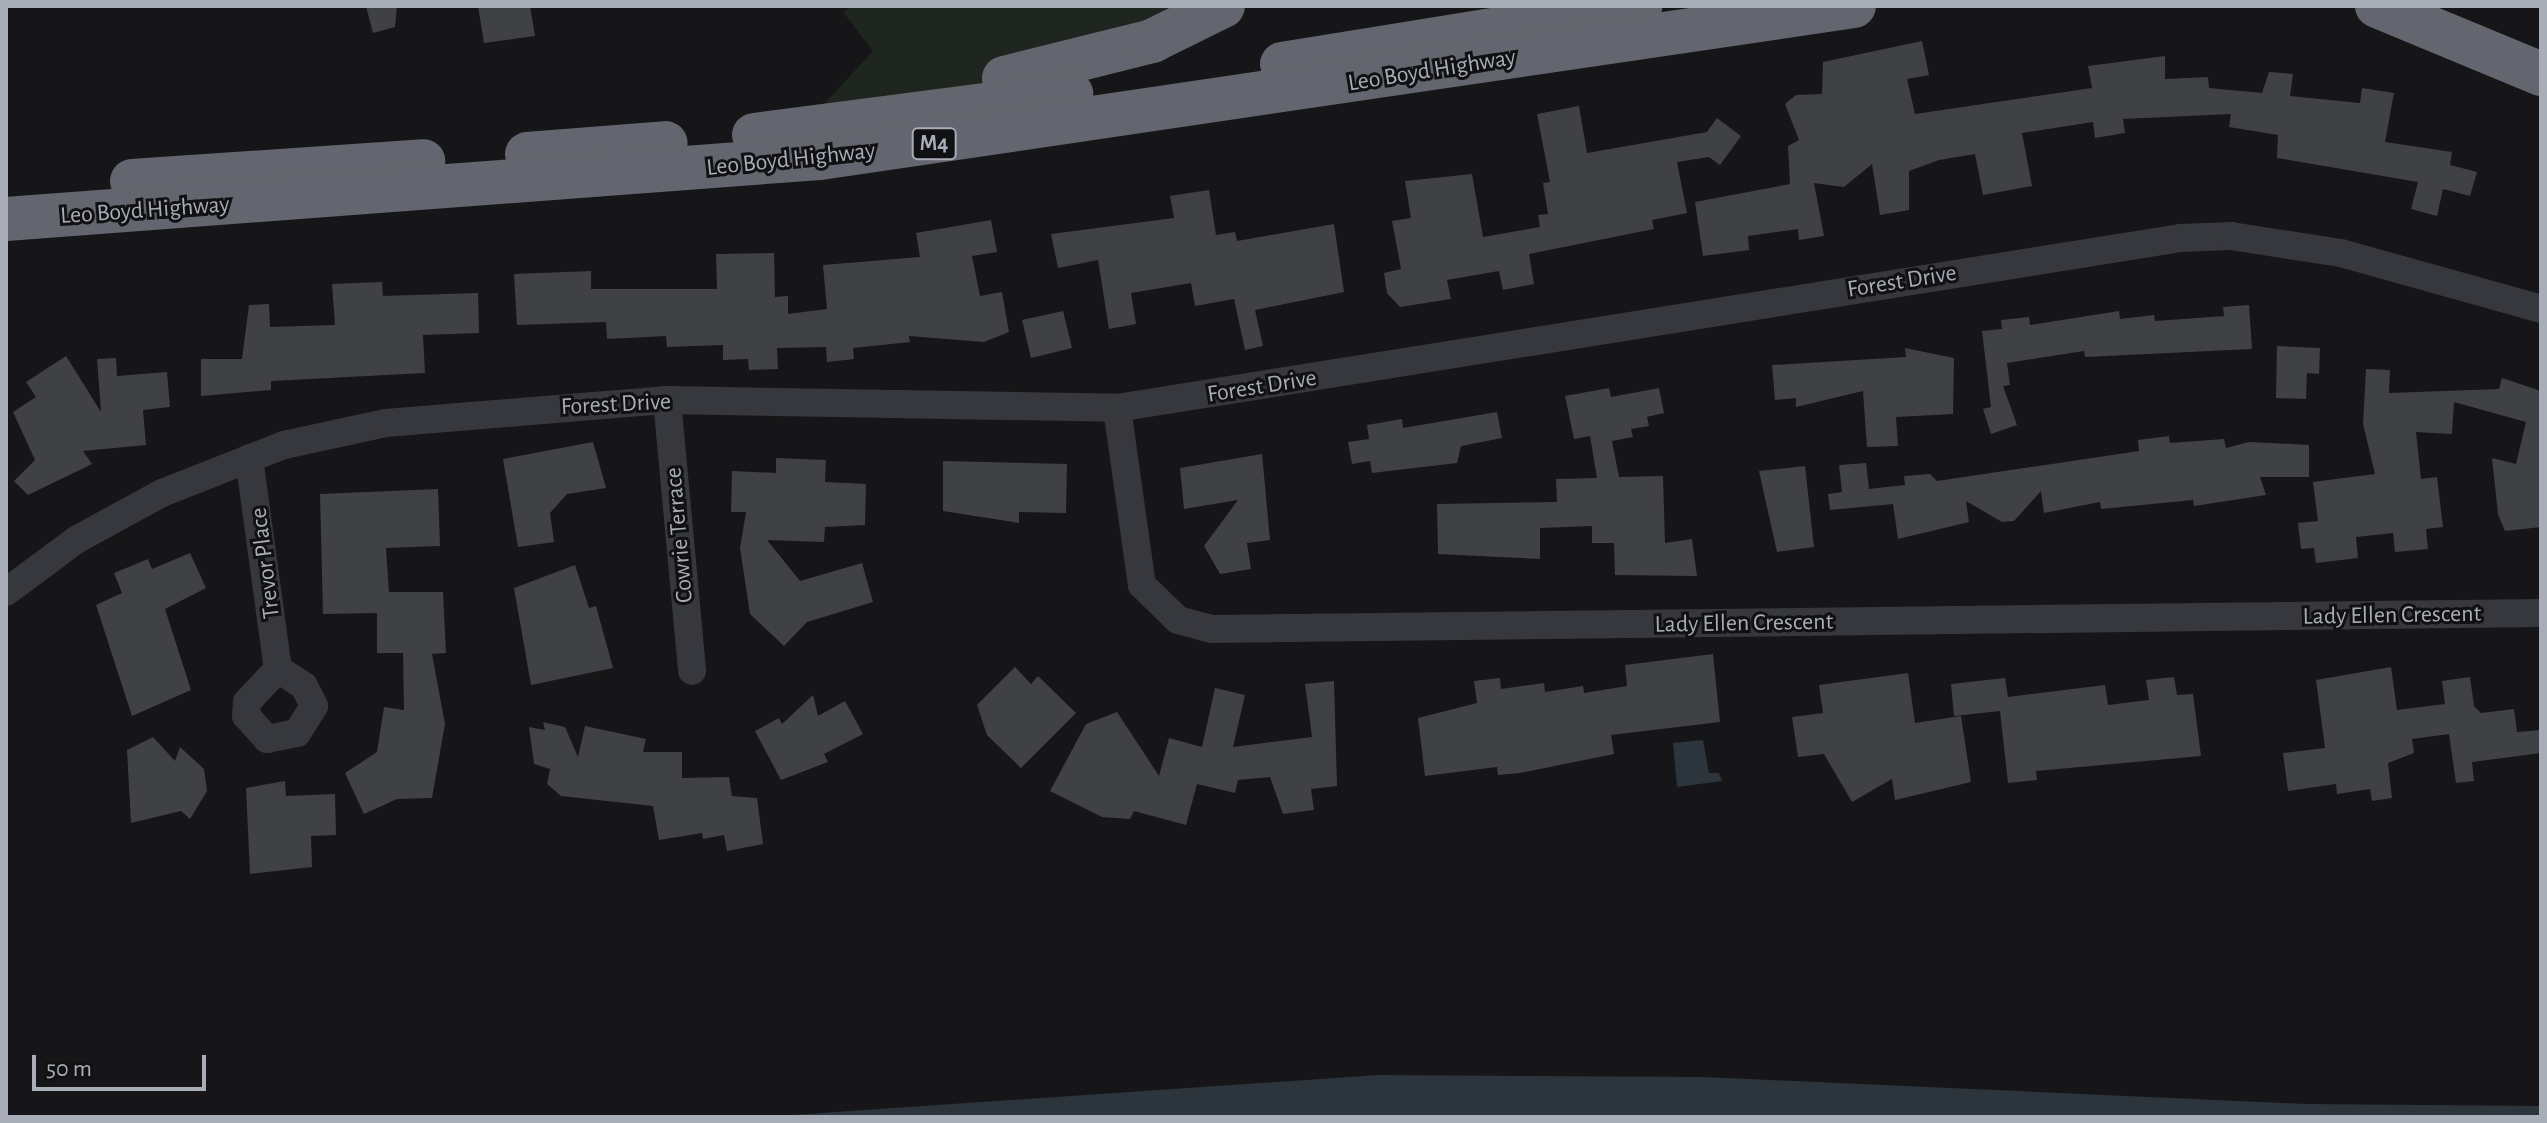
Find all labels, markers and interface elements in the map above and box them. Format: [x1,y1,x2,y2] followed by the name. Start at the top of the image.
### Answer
[1346,44,1518,98] street label: Leo Boyd Highway
[910,126,958,162] road number: M4
[705,137,877,183] street label: Leo Boyd Highway
[59,191,231,231] street label: Leo Boyd Highway
[1845,259,1959,305] street label: Forest Drive
[1205,364,1319,410] street label: Forest Drive
[560,388,672,422] street label: Forest Drive
[660,466,700,604] street label: Cowrie Terrace
[245,506,287,620] street label: Trevor Place
[2303,600,2481,632] street label: Lady Ellen Crescent
[1655,608,1833,640] street label: Lady Ellen Crescent
[36,1039,210,1089] scale bar
[46,1057,92,1081] text: 50 m

